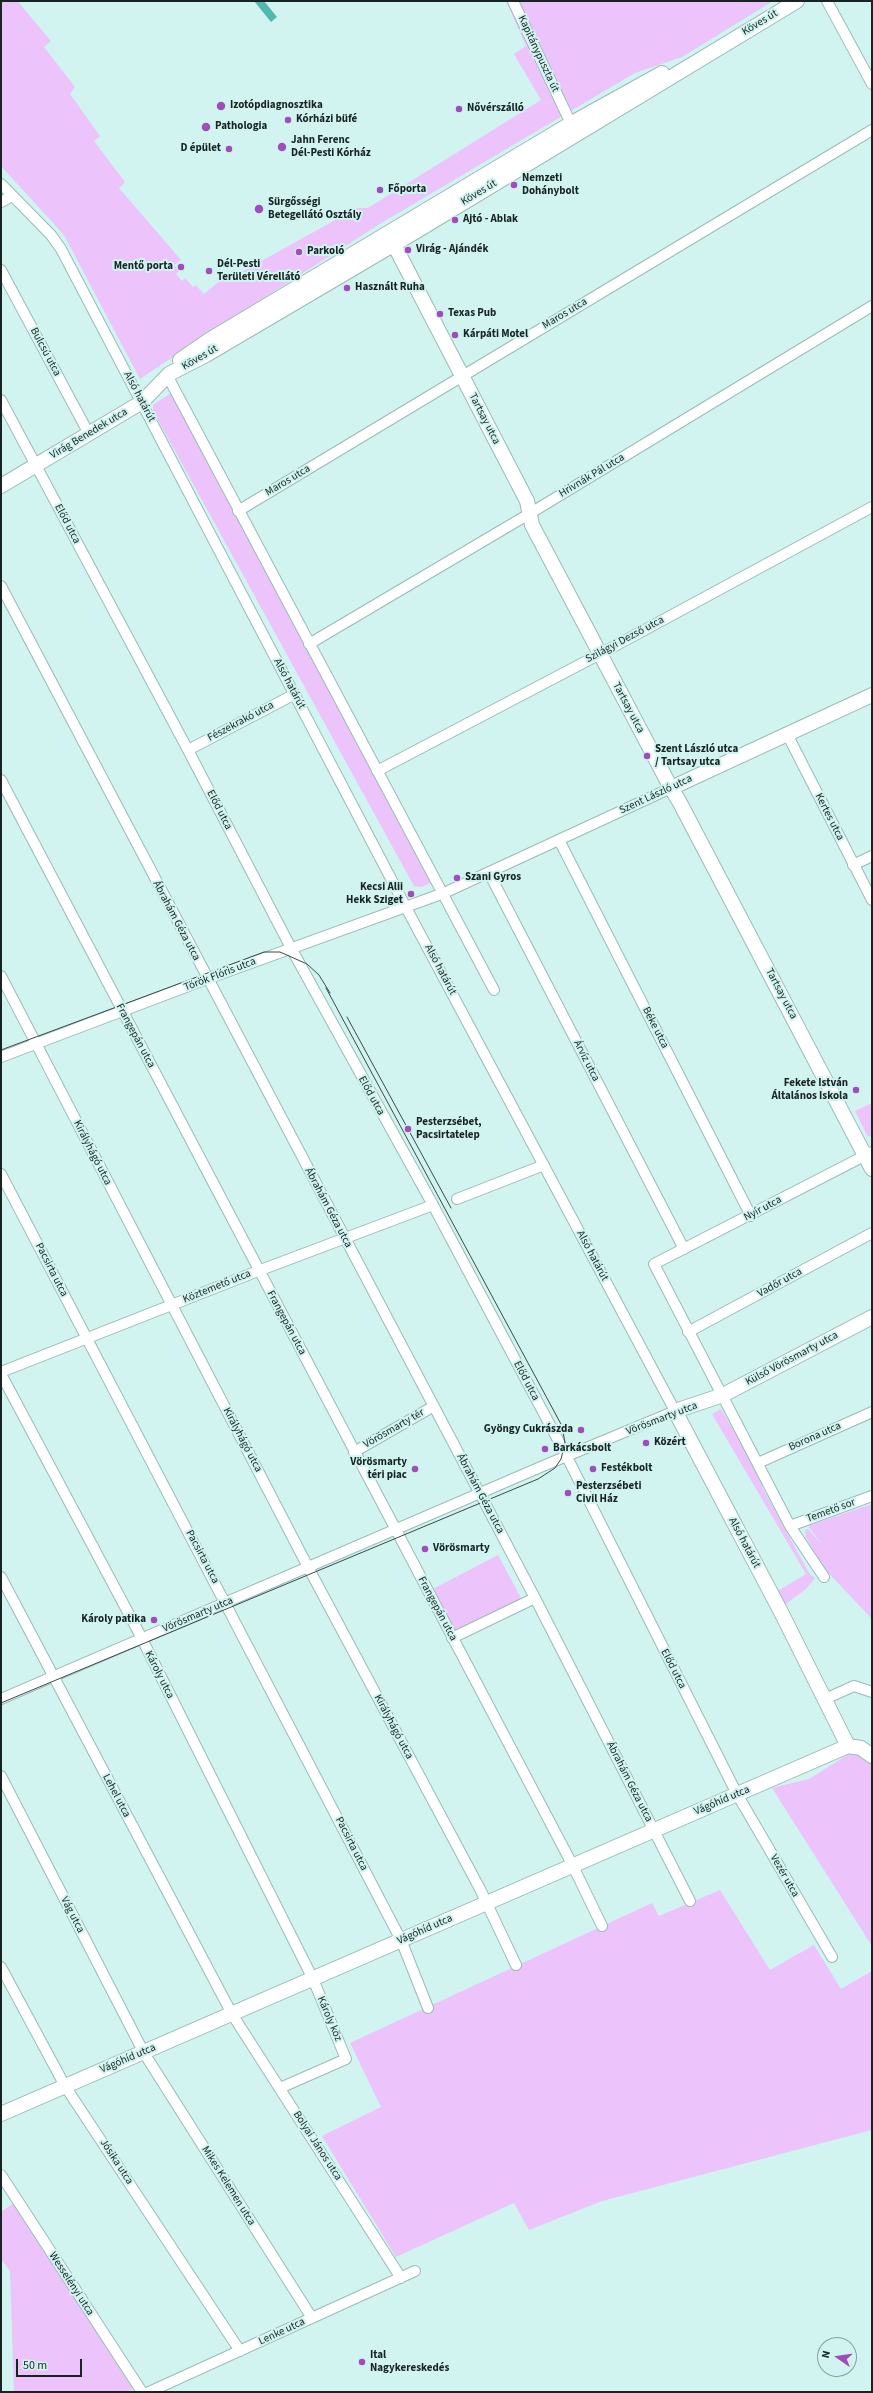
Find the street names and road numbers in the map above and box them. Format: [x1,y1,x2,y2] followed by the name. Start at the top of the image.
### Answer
[740,7,780,39] street label: Köves út
[514,14,562,94] street label: Kapitánypuszta út
[459,177,499,209] street label: Köves út
[540,295,590,333] street label: Maros utca
[27,325,63,379] street label: Bulcsú utca
[180,342,220,374] street label: Köves út
[120,369,158,425] street label: Alsó határút
[466,391,502,447] street label: Tartsay utca
[48,406,130,462] street label: Virág Benedek utca
[557,451,627,501] street label: Hrivnák Pál utca
[263,462,313,500] street label: Maros utca
[51,502,83,546] street label: Előd utca
[583,614,667,666] street label: Szilágyi Dezső utca
[270,656,308,712] street label: Alsó határút
[609,680,647,736] street label: Tartsay utca
[206,699,276,745] street label: Fészekrakó utca
[617,772,695,818] street label: Szent László utca
[203,788,235,832] street label: Előd utca
[811,791,847,843] street label: Kertes utca
[149,879,203,963] street label: Ábrahám Géza utca
[421,942,459,998] street label: Alsó határút
[182,955,258,995] street label: Török Flóris utca
[762,966,800,1022] street label: Tartsay utca
[113,1002,157,1070] street label: Frangepán utca
[639,1005,671,1051] street label: Béke utca
[570,1038,602,1084] street label: Árvíz utca
[355,1074,387,1118] street label: Előd utca
[70,1118,114,1188] street label: Királyhágó utca
[301,1166,355,1250] street label: Ábrahám Géza utca
[742,1194,784,1224] street label: Nyír utca
[573,1228,611,1284] street label: Alsó határút
[32,1241,70,1299] street label: Pacsirta utca
[755,1265,805,1301] street label: Vadőr utca
[181,1267,253,1307] street label: Köztemető utca
[264,1289,308,1357] street label: Frangepán utca
[743,1329,841,1389] street label: Külső Vörösmarty utca
[510,1359,542,1403] street label: Előd utca
[625,1399,699,1439] street label: Vörösmarty utca
[219,1405,265,1475] street label: Királyhágó utca
[361,1406,427,1452] street label: Vörösmarty tér
[787,1420,843,1454] street label: Borona utca
[453,1452,507,1536] street label: Ábrahám Géza utca
[805,1496,857,1526] street label: Temető sor
[725,1515,763,1571] street label: Alsó határút
[182,1528,222,1586] street label: Pacsirta utca
[415,1575,459,1643] street label: Frangepán utca
[161,1594,235,1636] street label: Vörösmarty utca
[657,1647,689,1691] street label: Előd utca
[141,1649,177,1701] street label: Károly utca
[370,1692,416,1762] street label: Királyhágó utca
[603,1740,655,1824] street label: Ábrahám Géza utca
[99,1772,133,1820] street label: Lehel utca
[692,1783,752,1819] street label: Vágóhíd utca
[332,1815,370,1873] street label: Pacsirta utca
[767,1852,801,1900] street label: Vezér utca
[57,1895,87,1935] street label: Vág utca
[395,1912,455,1948] street label: Vágóhíd utca
[314,1995,344,2043] street label: Károly köz
[98,2041,158,2077] street label: Vágóhíd utca
[290,2109,344,2183] street label: Bolyai János utca
[96,2137,136,2187] street label: Jósika utca
[198,2144,258,2228] street label: Mikes Kelemen utca
[46,2250,96,2318] street label: Wesselényi utca
[257,2316,307,2348] street label: Lenke utca

